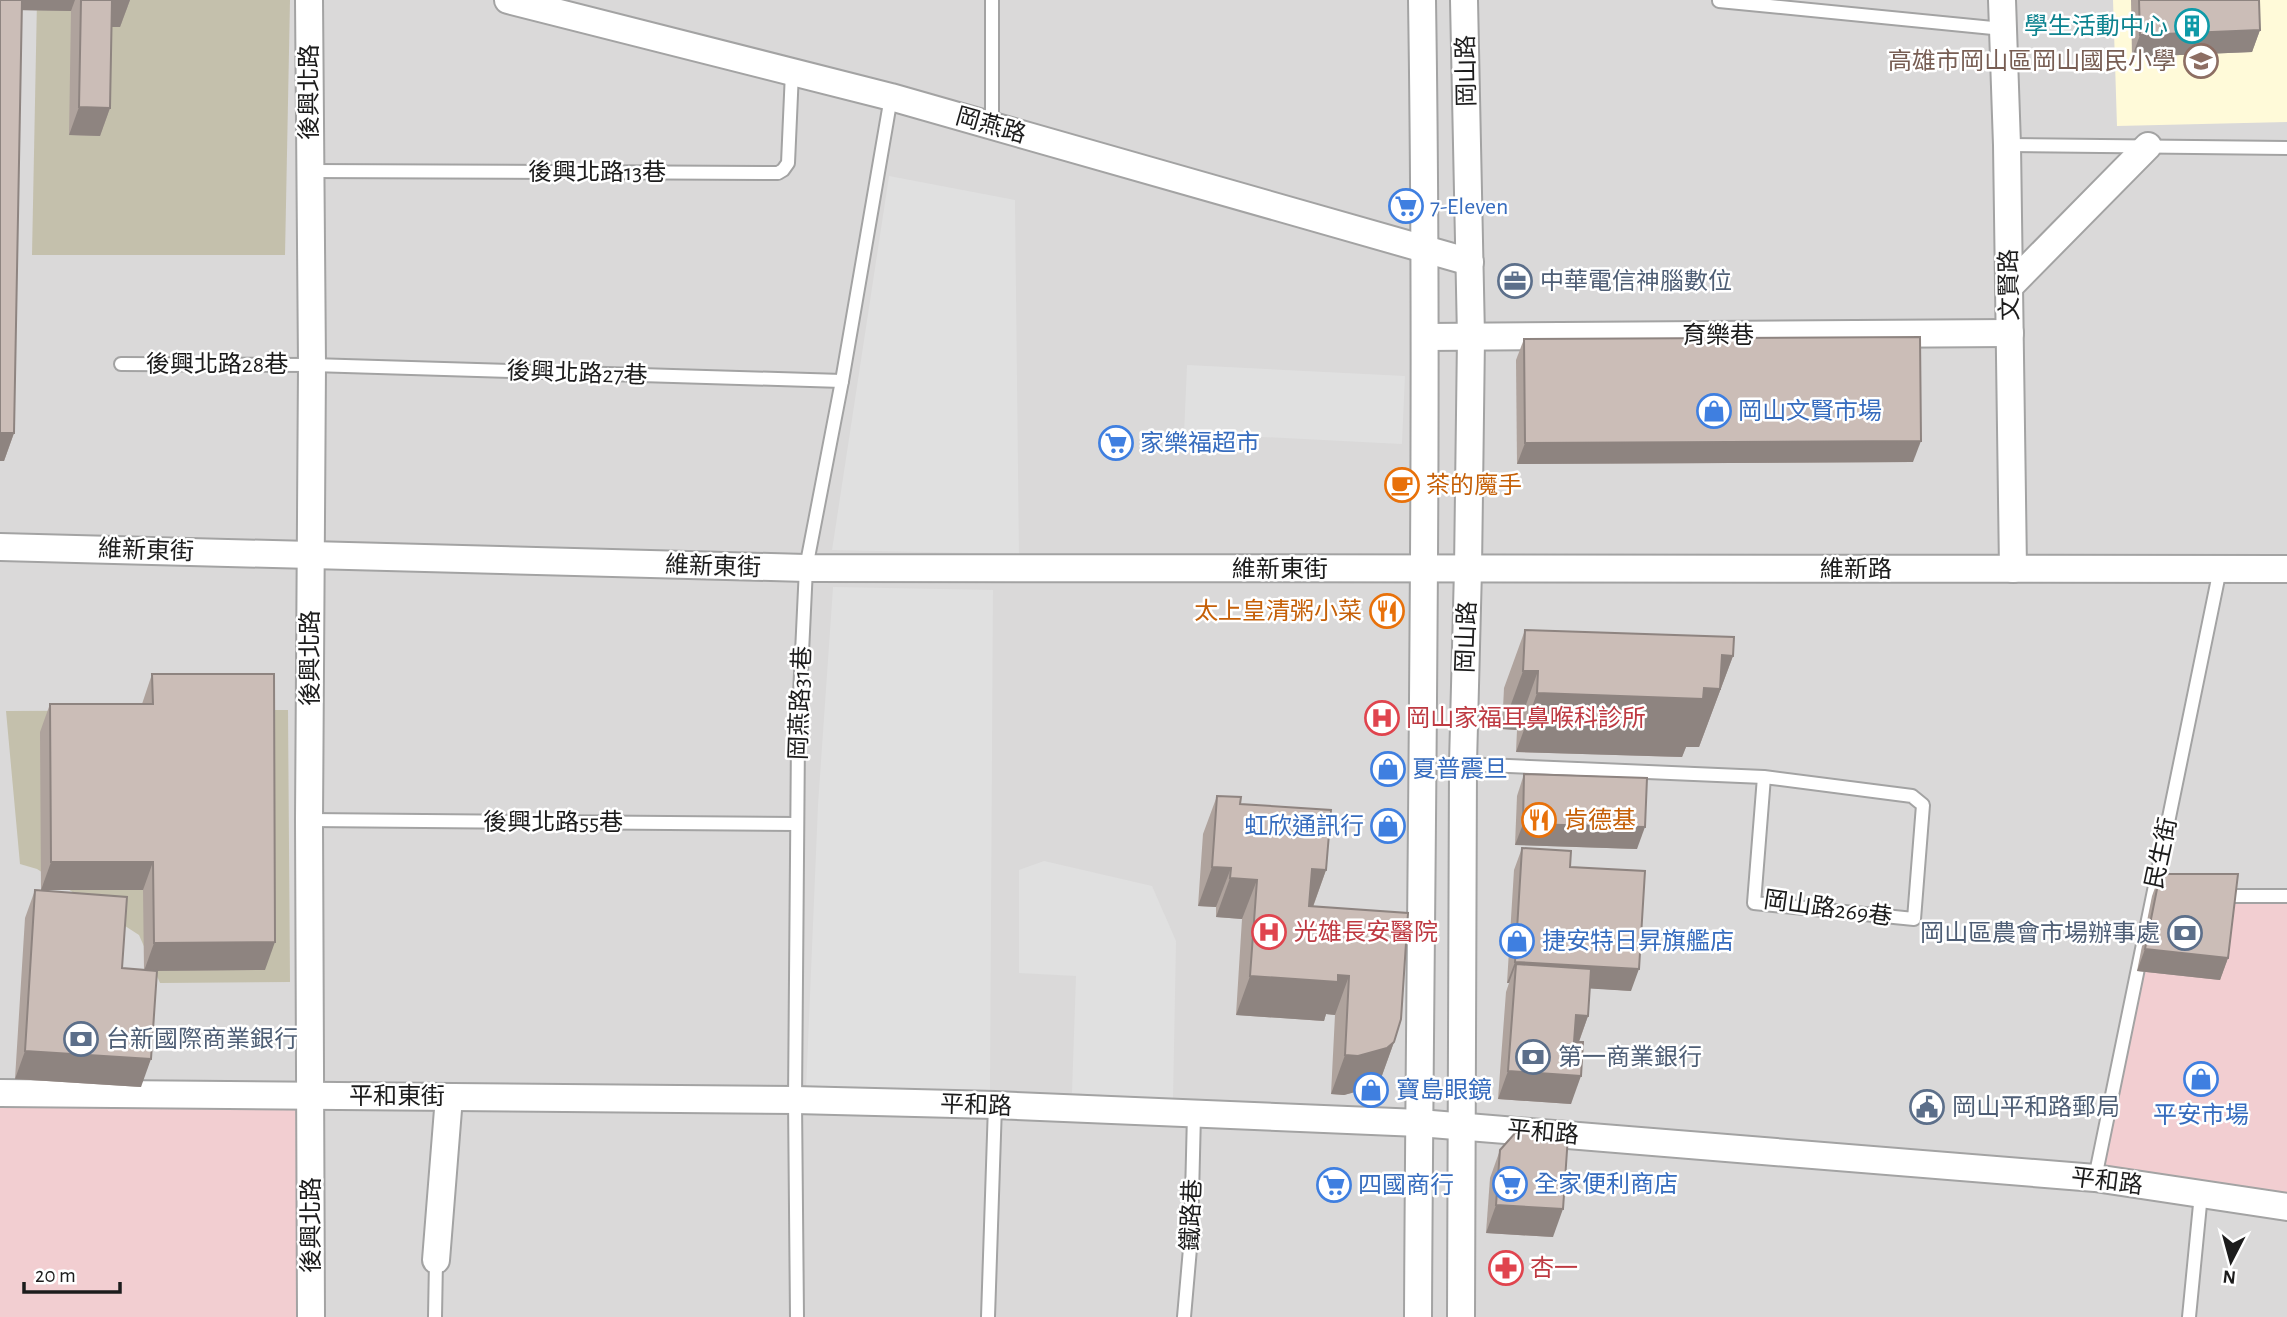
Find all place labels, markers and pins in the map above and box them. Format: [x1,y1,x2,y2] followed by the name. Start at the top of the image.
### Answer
[2173,7,2211,45] building icon: 學生活動中心
[2024,13,2168,39] place label: 學生活動中心
[2182,42,2220,80] school or university icon: 高雄市岡山區岡山國民小學
[1888,48,2176,74] place label: 高雄市岡山區岡山國民小學
[1387,187,1425,225] supermarket icon: 7-Eleven
[1430,195,1508,219] place label: 7-Eleven
[1496,262,1534,300] office icon: 中華電信神腦數位
[1540,268,1732,294] place label: 中華電信神腦數位
[1695,392,1733,430] shop icon: 岡山文賢市場
[1738,398,1882,424] place label: 岡山文賢市場
[1097,424,1135,462] supermarket icon: 家樂福超市
[1140,430,1260,456] place label: 家樂福超市
[1383,466,1421,504] cafe icon: 茶的魔手
[1426,472,1522,498] place label: 茶的魔手
[1368,592,1406,630] restaurant icon: 太上皇清粥小菜
[1194,598,1362,624] place label: 太上皇清粥小菜
[1363,699,1401,737] hospital icon: 岡山家福耳鼻喉科診所
[1406,705,1646,731] place label: 岡山家福耳鼻喉科診所
[1369,750,1407,788] shop icon: 夏普震旦
[1412,756,1508,782] place label: 夏普震旦
[1520,801,1558,839] restaurant icon: 肯德基
[1369,807,1407,845] shop icon: 虹欣通訊行
[1564,807,1636,833] place label: 肯德基
[1244,813,1364,839] place label: 虹欣通訊行
[1250,913,1288,951] hospital icon: 光雄長安醫院
[2166,914,2204,952] bank icon: 岡山區農會市場辦事處
[1294,919,1438,945] place label: 光雄長安醫院
[1920,920,2160,946] place label: 岡山區農會市場辦事處
[1498,922,1536,960] shop icon: 捷安特日昇旗艦店
[1542,928,1734,954] place label: 捷安特日昇旗艦店
[62,1020,100,1058] bank icon: 台新國際商業銀行
[106,1026,298,1052] place label: 台新國際商業銀行
[1514,1038,1552,1076] bank icon: 第一商業銀行
[1558,1044,1702,1070] place label: 第一商業銀行
[2182,1060,2220,1098] shop icon: 平安市場
[1352,1071,1390,1109] shop icon: 寶島眼鏡
[1396,1077,1492,1103] place label: 寶島眼鏡
[1908,1088,1946,1126] public building icon: 岡山平和路郵局
[1952,1094,2120,1120] place label: 岡山平和路郵局
[2153,1102,2249,1128] place label: 平安市場
[1491,1165,1529,1203] supermarket icon: 全家便利商店
[1315,1166,1353,1204] supermarket icon: 四國商行
[1534,1171,1678,1197] place label: 全家便利商店
[1358,1172,1454,1198] place label: 四國商行
[1487,1249,1525,1287] pharmacy icon: 杏一
[1530,1255,1578,1281] place label: 杏一

